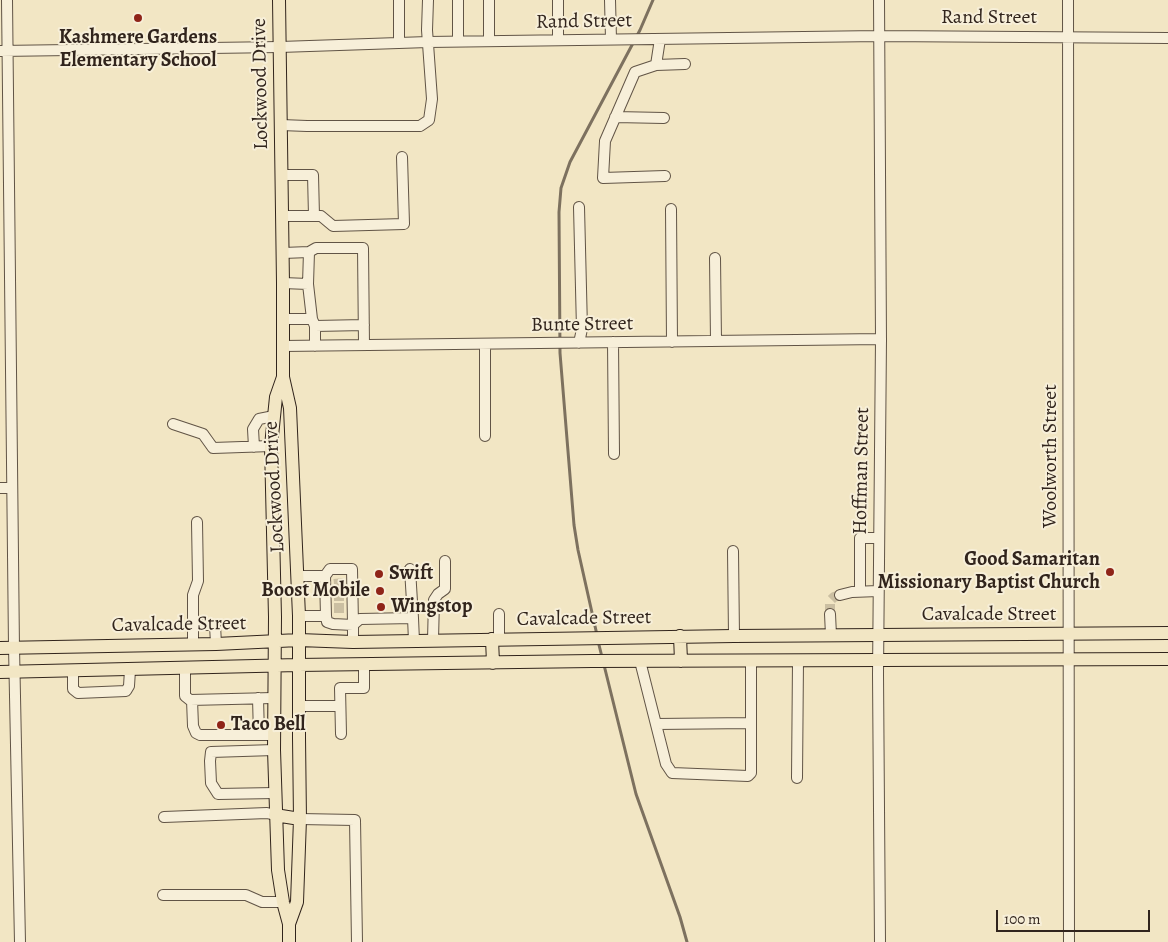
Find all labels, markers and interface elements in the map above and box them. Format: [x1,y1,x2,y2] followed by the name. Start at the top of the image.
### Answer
[941,6,1037,30] street label: Rand Street
[536,9,632,35] street label: Rand Street
[132,12,144,24] marker: Kashmere Gardens Elementary School
[248,18,274,150] street label: Lockwood Drive
[59,26,217,73] place label: Kashmere Gardens Elementary School
[531,312,633,338] street label: Bunte Street
[1039,384,1063,528] street label: Woolworth Street
[849,407,875,535] street label: Hoffman Street
[260,421,290,553] street label: Lockwood Drive
[878,548,1100,595] place label: Good Samaritan Missionary Baptist Church
[389,562,433,586] place label: Swift
[1104,566,1116,578] marker: Good Samaritan Missionary Baptist Church
[373,568,385,580] marker: Swift
[261,579,370,603] place label: Boost Mobile
[374,585,386,597] marker: Boost Mobile
[391,595,472,619] place label: Wingstop
[375,601,387,613] marker: Wingstop
[922,603,1056,627] street label: Cavalcade Street
[516,606,652,632] street label: Cavalcade Street
[111,612,247,638] street label: Cavalcade Street
[231,713,305,737] place label: Taco Bell
[215,719,227,731] marker: Taco Bell
[998,900,1152,932] scale bar
[1004,909,1041,929] text: 100 m

